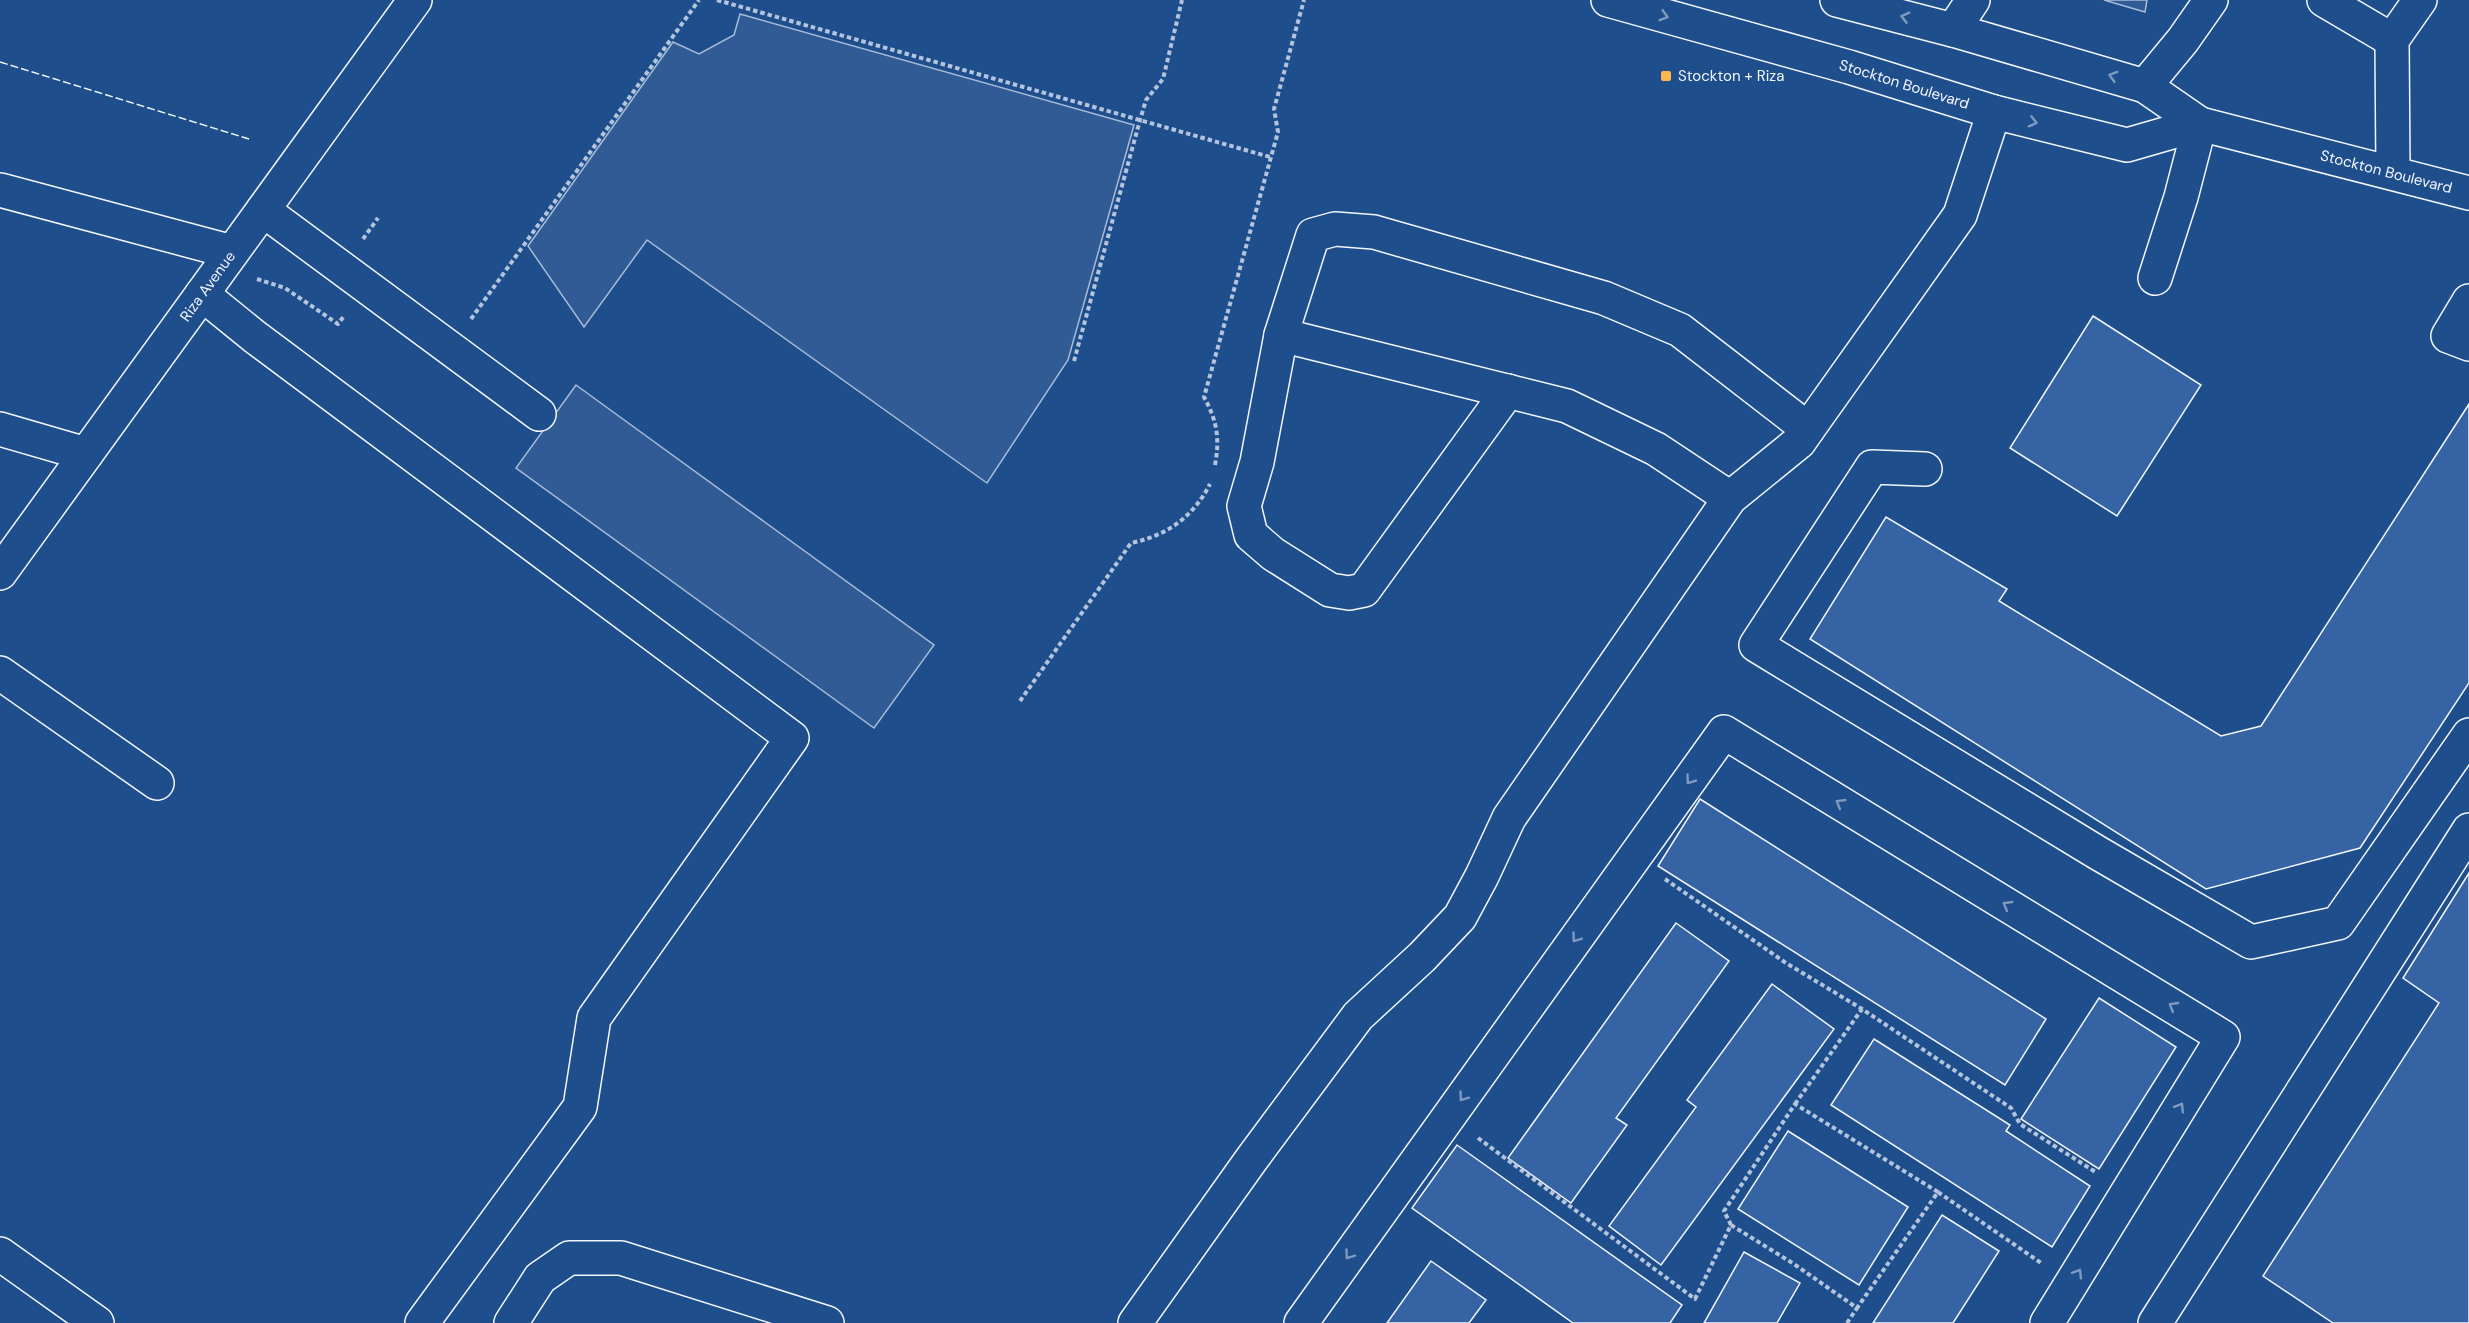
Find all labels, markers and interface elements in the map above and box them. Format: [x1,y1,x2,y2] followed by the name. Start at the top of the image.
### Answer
[1658,9,1669,21] one-way arrow
[1900,12,1910,25] one-way arrow
[1837,55,1972,114] street label: Stockton Boulevard
[1678,66,1784,86] place label: Stockton + Riza
[1659,69,1673,83] marker: Stockton + Riza
[2108,71,2118,83] one-way arrow
[2028,115,2038,128] one-way arrow
[2318,145,2454,198] street label: Stockton Boulevard
[175,247,240,326] street label: Riza Avenue
[1686,773,1697,784] one-way arrow
[1836,799,1846,811] one-way arrow
[2003,900,2013,912] one-way arrow
[1572,932,1583,943] one-way arrow
[2169,1002,2179,1014] one-way arrow
[1459,1090,1470,1101] one-way arrow
[2172,1103,2184,1113] one-way arrow
[1345,1249,1356,1260] one-way arrow
[2070,1269,2082,1279] one-way arrow

